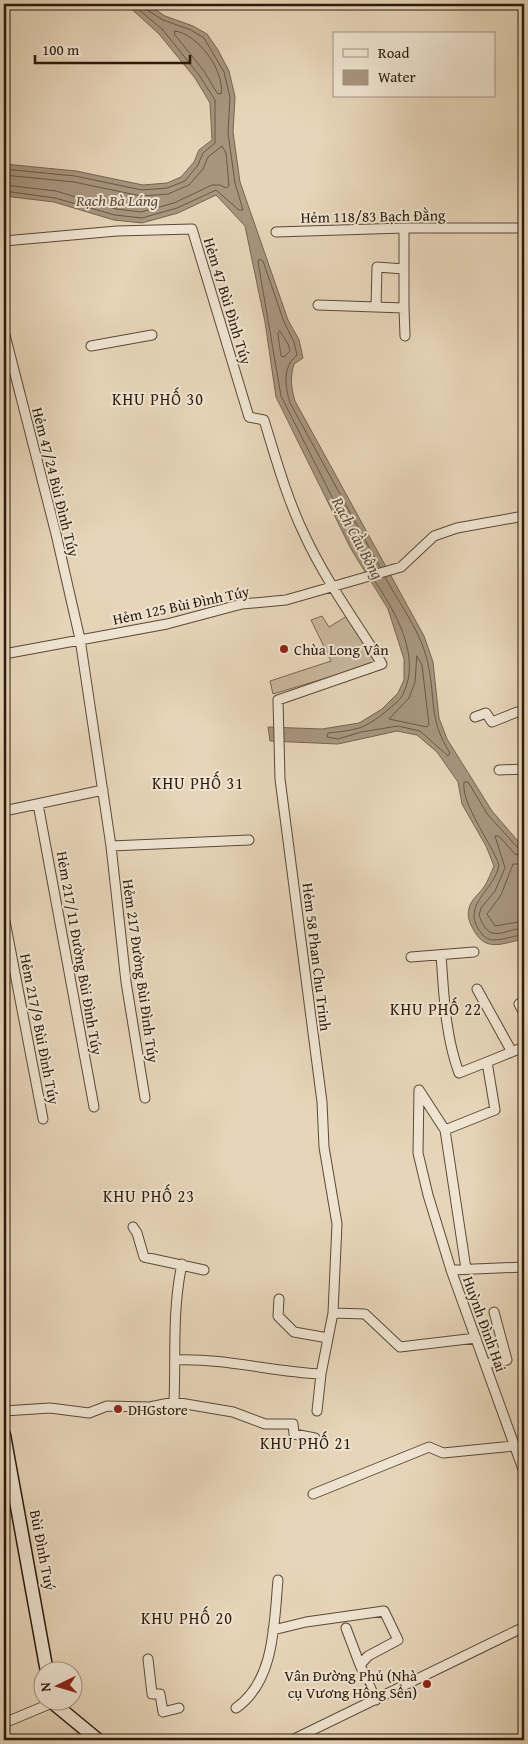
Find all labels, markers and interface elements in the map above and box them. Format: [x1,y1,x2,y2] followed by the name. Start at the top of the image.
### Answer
[35,32,190,64] scale bar
[333,32,496,98] legend
[42,39,80,60] text: 100 m
[378,42,409,63] text: Road
[378,66,416,87] text: Water
[75,188,159,212] water label: Rạch Bà Láng
[300,204,446,228] street label: Hẻm 118/83 Bạch Đằng
[199,235,257,368] street label: Hẻm 47 Bùi Đình Túy
[112,386,204,411] district label: KHU PHỐ 30
[27,405,85,559] street label: Hẻm 47/24 Bùi Đình Túy
[326,492,390,584] water label: Rạch Cầu Bông
[111,580,252,630] street label: Hẻm 125 Bùi Đình Túy
[294,639,389,660] place label: Chùa Long Vân
[278,643,290,655] marker: Chùa Long Vân
[152,770,244,795] district label: KHU PHỐ 31
[52,849,108,1057] street label: Hẻm 217/11 Đường Bùi Đình Túy
[118,878,164,1065] street label: Hẻm 217 Đường Bùi Đình Túy
[297,882,337,1033] street label: Hẻm 58 Phan Chu Trinh
[15,952,65,1107] street label: Hẻm 217/9 Bùi Đình Túy
[390,996,482,1021] district label: KHU PHỐ 22
[103,1183,195,1208] district label: KHU PHỐ 23
[458,1273,512,1375] street label: Huỳnh Đình Hai
[128,1399,188,1420] place label: DHGstore
[112,1403,124,1415] marker: DHGstore
[260,1430,352,1455] district label: KHU PHỐ 21
[25,1508,61,1593] street label: Bùi Đình Tuý
[141,1605,233,1630] district label: KHU PHỐ 20
[32,1662,82,1712] north arrow
[284,1665,417,1703] place label: Vân Đường Phủ (Nhà cụ Vương Hồng Sển)
[421,1678,433,1690] marker: Vân Đường Phủ (Nhà cụ Vương Hồng Sển)
[35,1681,55,1693] text: N

